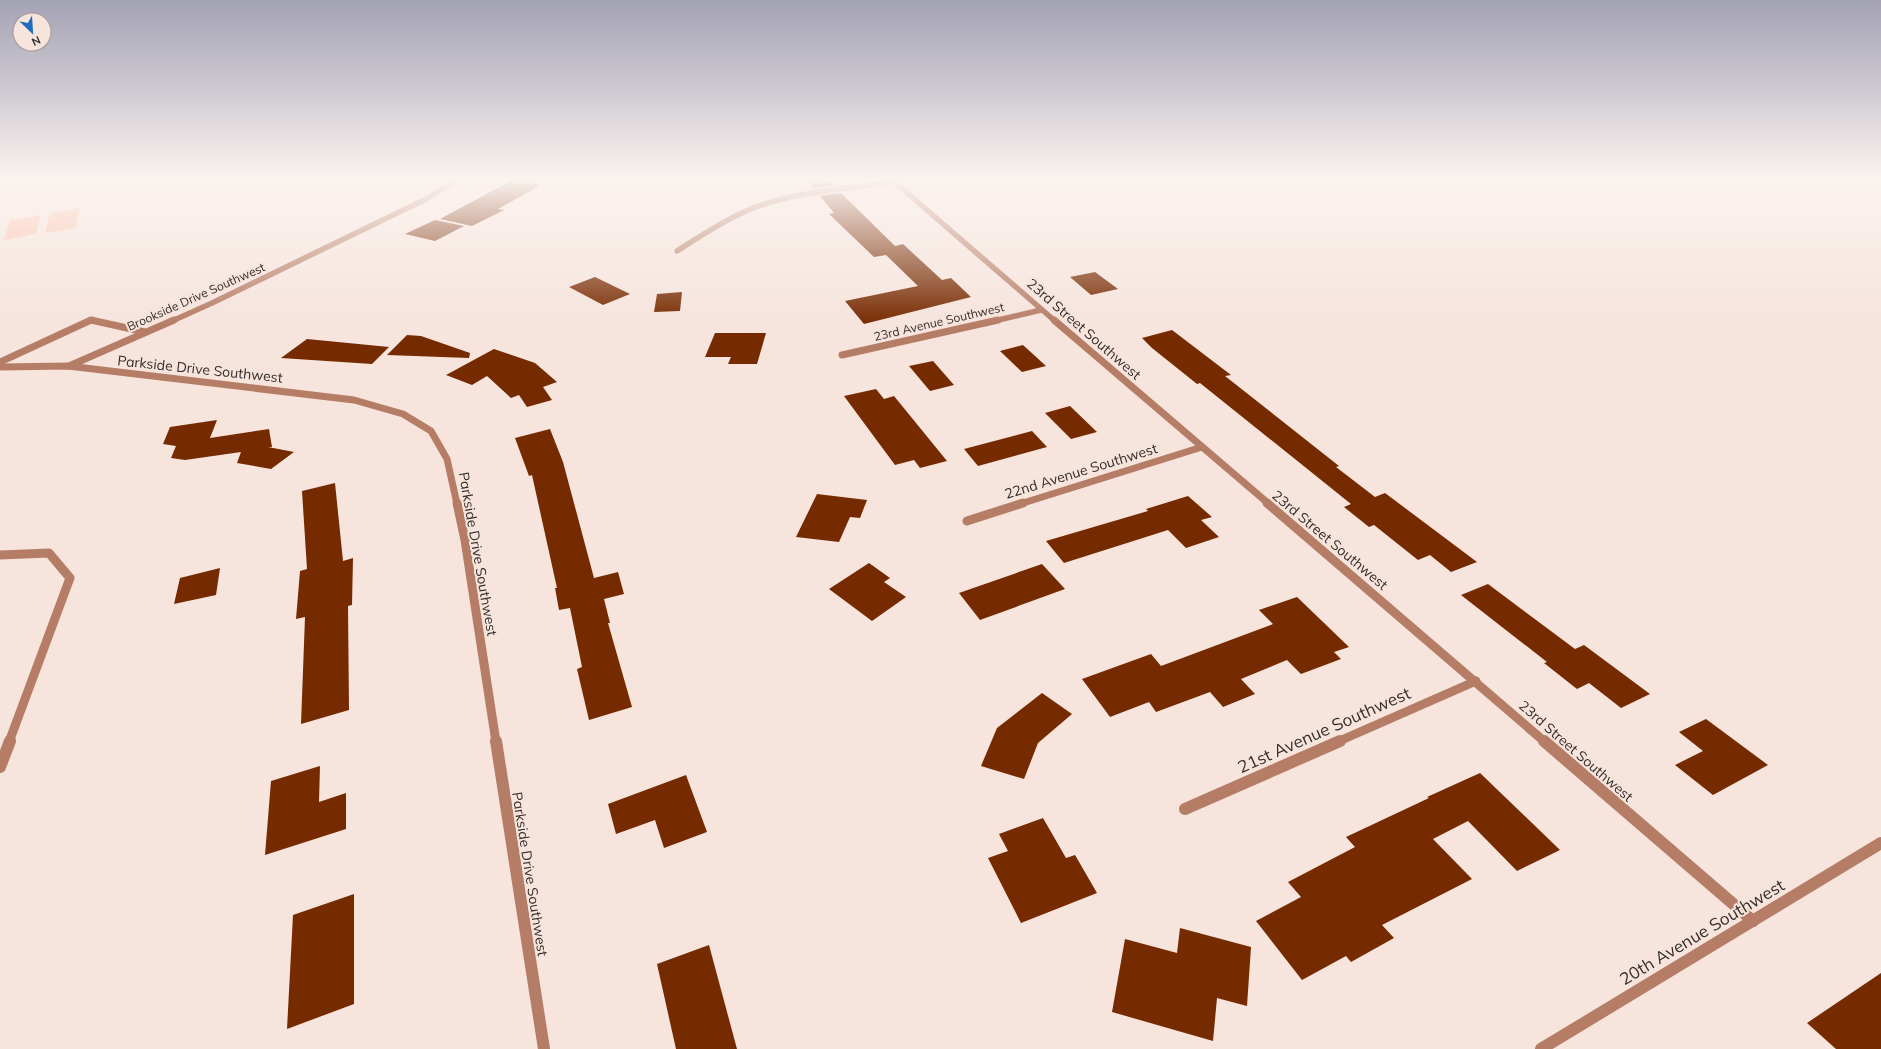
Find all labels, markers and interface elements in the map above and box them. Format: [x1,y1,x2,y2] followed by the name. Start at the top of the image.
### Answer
[12,12,52,52] north arrow
[30,33,43,49] text: N
[125,259,267,334] street label: Brookside Drive Southwest
[1023,274,1145,384] street label: 23rd Street Southwest
[872,299,1006,344] street label: 23rd Avenue Southwest
[116,351,284,387] street label: Parkside Drive Southwest
[1002,439,1160,503] street label: 22nd Avenue Southwest
[455,471,501,637] street label: Parkside Drive Southwest
[1268,486,1392,594] street label: 23rd Street Southwest
[1234,682,1413,777] street label: 21st Avenue Southwest
[1515,696,1637,806] street label: 23rd Street Southwest
[508,791,552,958] street label: Parkside Drive Southwest
[1616,874,1788,989] street label: 20th Avenue Southwest

